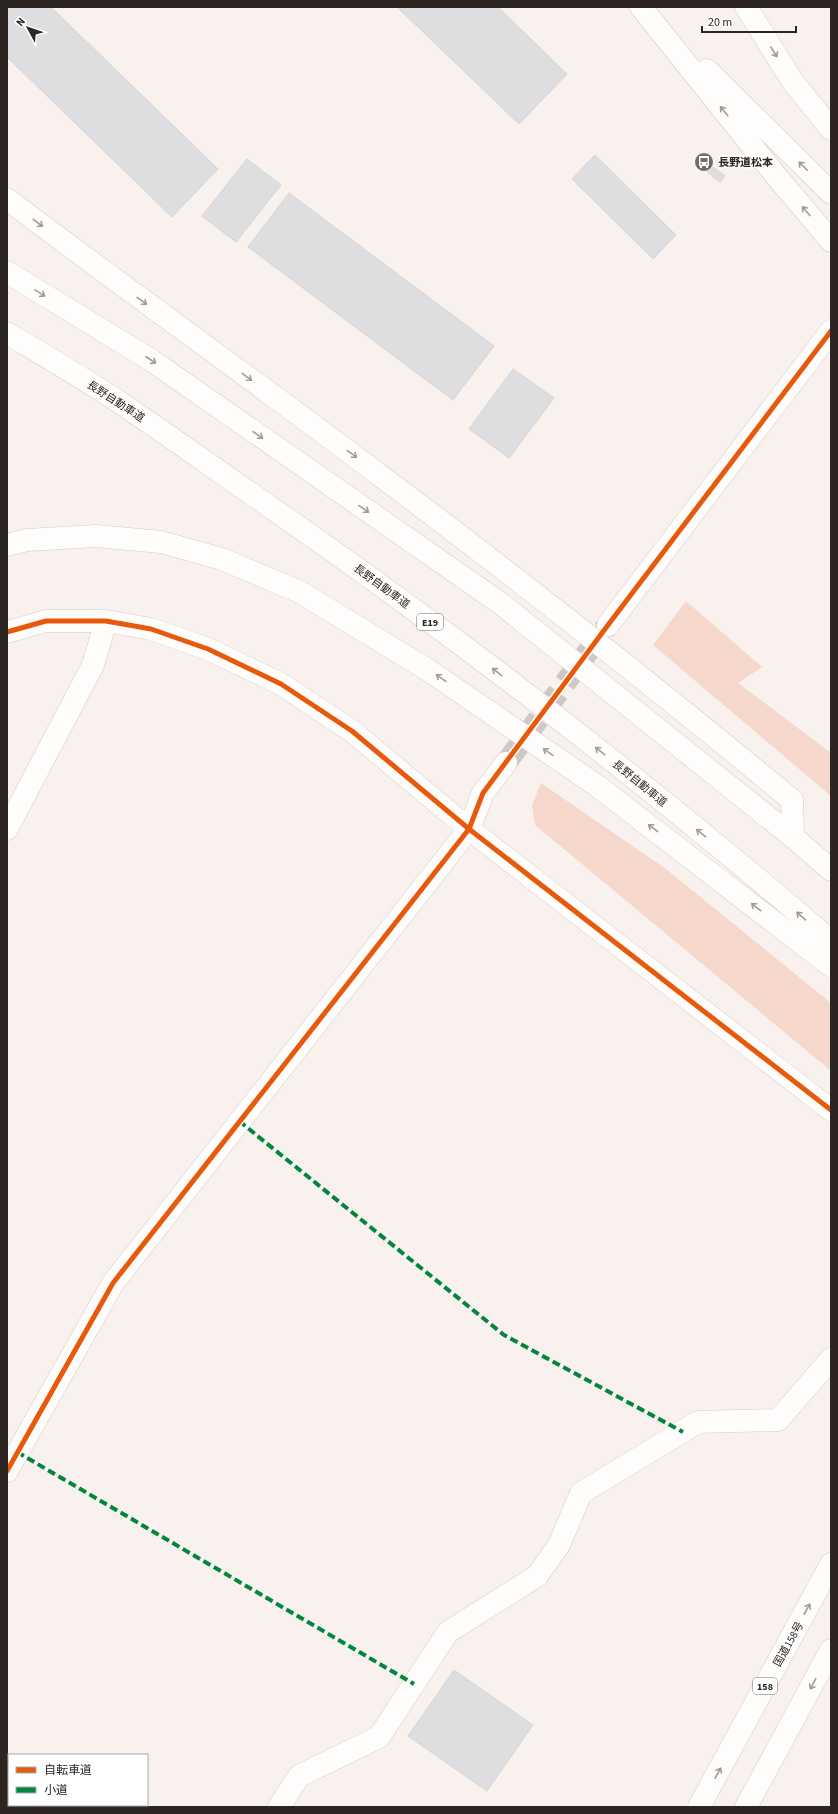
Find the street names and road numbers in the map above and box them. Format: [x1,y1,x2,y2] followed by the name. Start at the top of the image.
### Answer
[84,377,147,426] street label: 長野自動車道
[351,561,413,612] street label: 長野自動車道
[417,614,443,630] road number: E19
[609,757,670,810] street label: 長野自動車道
[770,1619,807,1669] street label: 国道158号
[753,1678,777,1694] road number: 158

